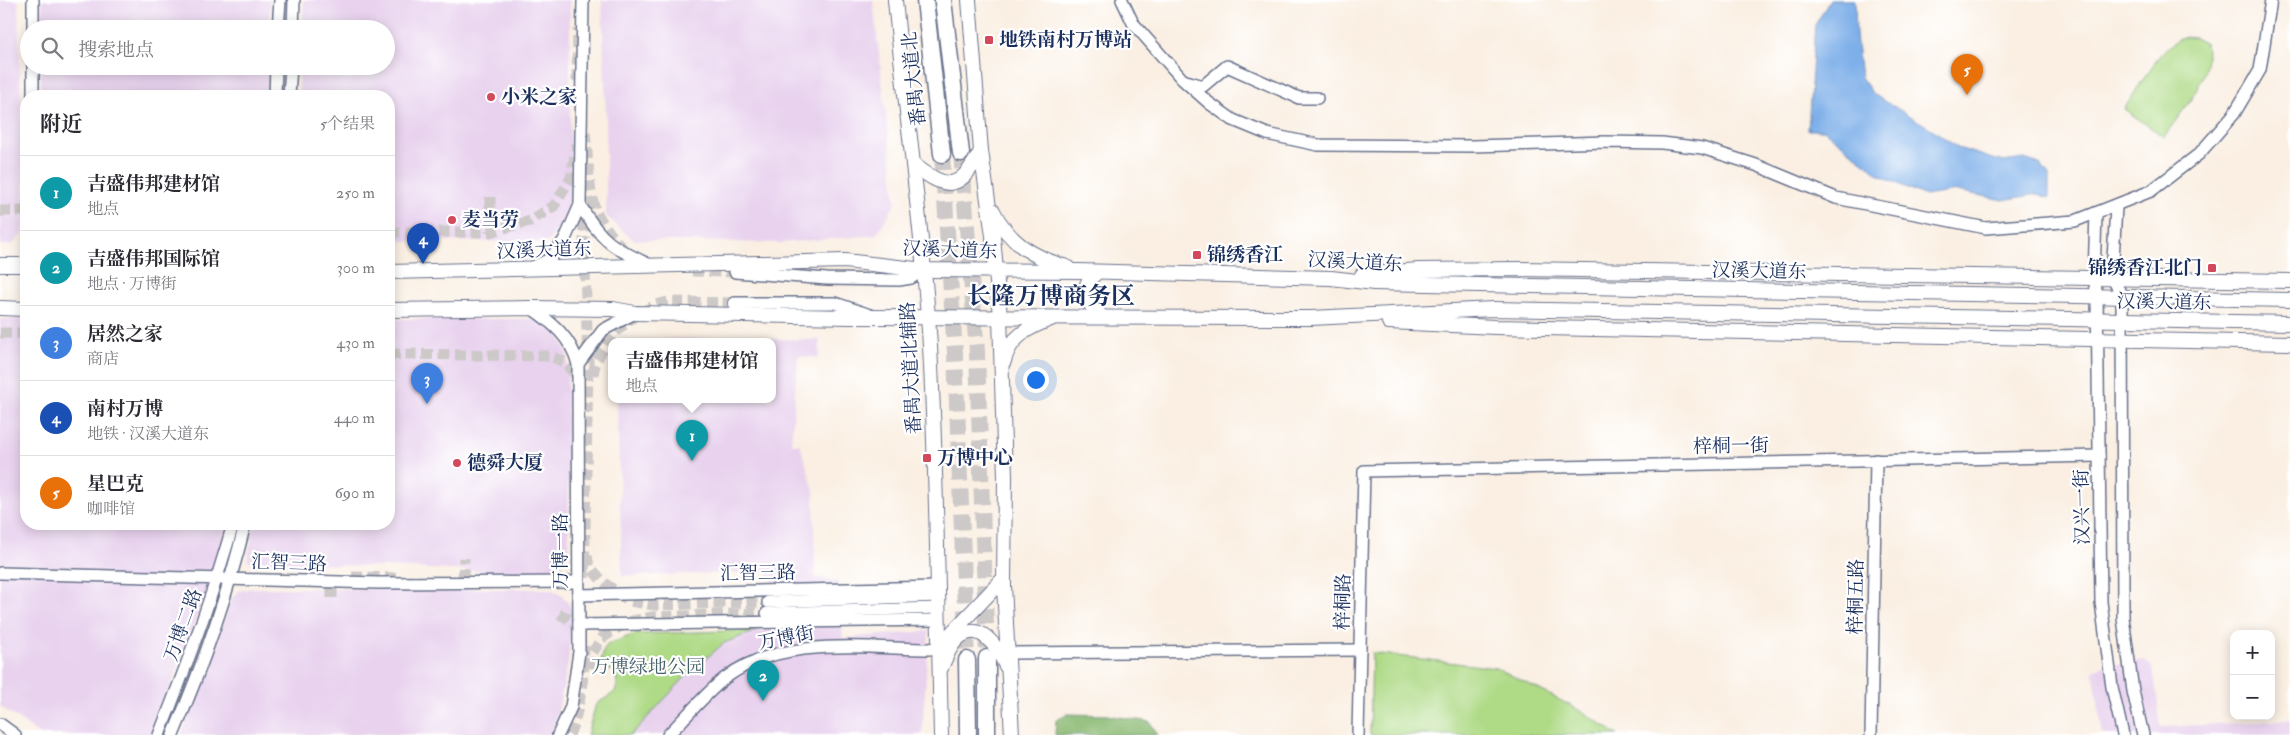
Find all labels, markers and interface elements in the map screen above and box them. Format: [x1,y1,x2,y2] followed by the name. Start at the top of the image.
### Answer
[20,20,395,75] search box
[999,28,1132,52] place label: 地铁南村万博站
[897,30,931,128] street label: 番禺大道北
[38,34,66,62] icon: search
[983,34,995,46] marker: 地铁南村万博站
[78,38,154,62] text: 搜索地点
[1951,54,1983,95] pin: 5
[501,85,577,109] place label: 小米之家
[485,91,497,103] marker: 小米之家
[40,111,82,138] text: 附近
[320,114,375,134] text: 5个结果
[87,172,220,196] text: 吉盛伟邦建材馆
[53,183,59,203] text: 1
[336,183,375,203] text: 250 m
[87,199,119,219] text: 地点
[462,208,519,232] place label: 麦当劳
[446,214,458,226] marker: 麦当劳
[407,223,439,264] pin: 4
[496,236,592,264] street label: 汉溪大道东
[902,236,998,264] street label: 汉溪大道东
[1207,243,1283,267] place label: 锦绣香江
[87,247,220,271] text: 吉盛伟邦国际馆
[1307,248,1403,276] street label: 汉溪大道东
[1191,249,1203,261] marker: 锦绣香江
[2088,256,2202,280] place label: 锦绣香江北门
[52,258,60,278] text: 2
[337,258,375,278] text: 300 m
[1711,258,1807,284] street label: 汉溪大道东
[2206,262,2218,274] marker: 锦绣香江北门
[87,274,177,294] text: 地点 · 万博街
[967,281,1135,312] district label: 长隆万博商务区
[2116,289,2212,315] street label: 汉溪大道东
[896,301,926,435] street label: 番禺大道北辅路
[87,322,163,346] text: 居然之家
[53,333,59,353] text: 3
[336,333,375,353] text: 430 m
[608,338,776,403] popup
[87,349,119,369] text: 商店
[625,349,759,373] text: 吉盛伟邦建材馆
[411,363,443,404] pin: 3
[1023,367,1049,393] your location
[625,376,658,396] text: 地点
[87,397,163,421] text: 南村万博
[52,408,60,428] text: 4
[334,408,375,428] text: 440 m
[676,420,708,461] pin: 1
[87,424,209,444] text: 地铁 · 汉溪大道东
[1693,433,1769,459] street label: 梓桐一街
[937,446,1013,470] place label: 万博中心
[467,451,543,475] place label: 德舜大厦
[921,452,933,464] marker: 万博中心
[451,457,463,469] marker: 德舜大厦
[2069,469,2095,545] street label: 汉兴一街
[87,472,144,496] text: 星巴克
[52,483,60,503] text: 5
[335,483,375,503] text: 690 m
[87,499,135,519] text: 咖啡馆
[549,513,573,589] street label: 万博一路
[251,550,327,576] street label: 汇智三路
[1843,559,1869,635] street label: 梓桐五路
[720,560,796,586] street label: 汇智三路
[1331,573,1355,631] street label: 梓桐路
[159,585,207,665] street label: 万博二路
[756,621,816,655] street label: 万博街
[2230,630,2275,720] map controls
[2230,630,2275,675] button: +
[591,655,705,679] park label: 万博绿地公园
[747,660,779,701] pin: 2
[2230,675,2275,720] button: −

